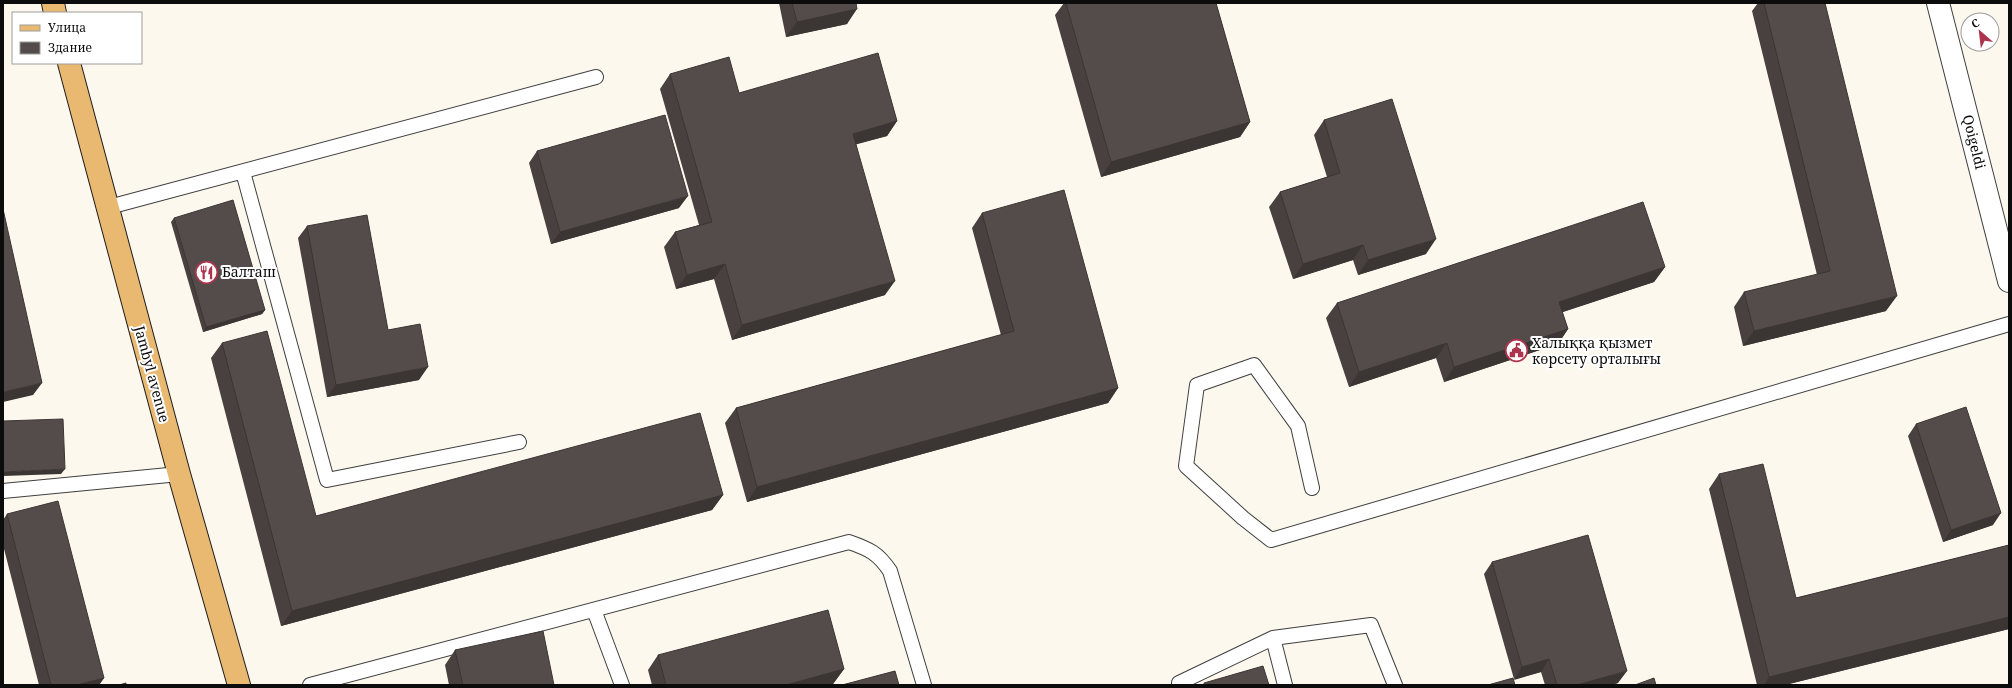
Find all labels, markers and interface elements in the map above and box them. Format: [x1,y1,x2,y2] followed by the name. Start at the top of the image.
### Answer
[12,12,142,64] legend
[1960,12,2000,52] north arrow
[1968,14,1982,31] text: С
[48,19,86,36] text: Улица
[48,39,92,56] text: Здание
[1959,113,1991,172] street label: Qoigeldi
[194,259,220,285] restaurant icon: Балташ
[222,262,276,281] place label: Балташ
[130,323,174,424] street label: Jambyl avenue
[1532,333,1661,368] place label: Халыққа қызмет көрсету орталығы
[1503,338,1529,364] public building icon: Халыққа қызмет көрсету орталығы

